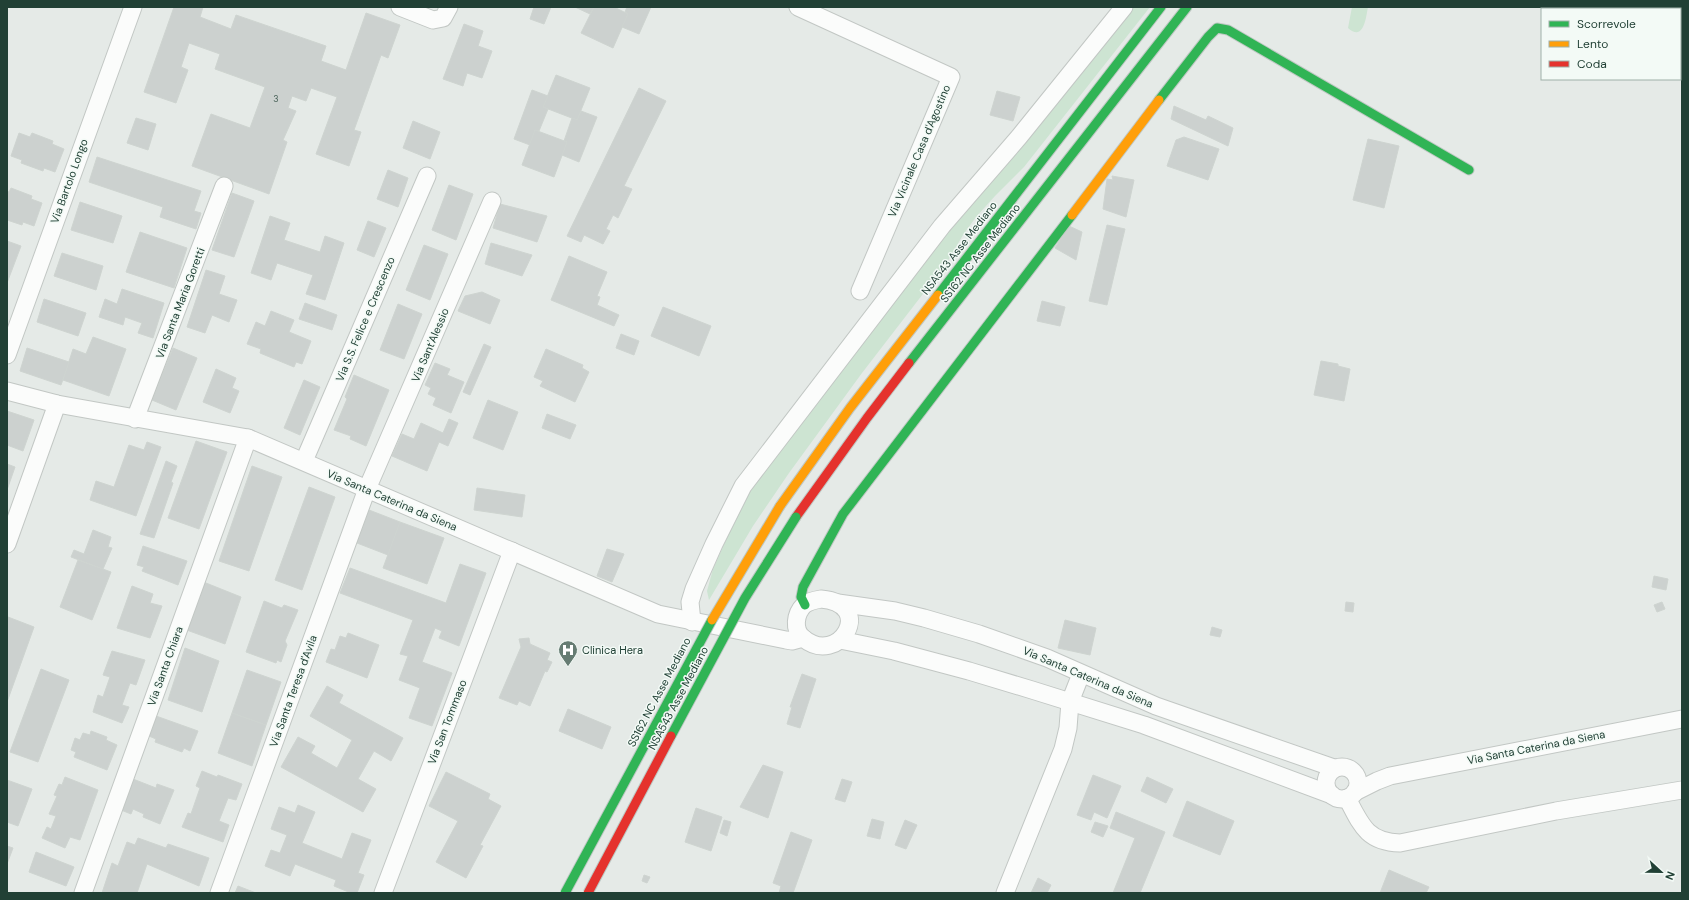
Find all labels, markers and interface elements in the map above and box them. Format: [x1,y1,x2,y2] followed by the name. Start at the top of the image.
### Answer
[1541,8,1681,80] legend
[1577,16,1636,32] text: Scorrevole
[1577,36,1608,52] text: Lento
[1577,56,1607,72] text: Coda
[885,83,953,219] street label: Via Vicinale Casa d'Agostino
[273,93,279,105] house number: 3
[47,137,91,225] street label: Via Bartolo Longo
[918,198,1000,298] street label: NSA543 Asse Mediano
[937,201,1023,305] street label: SS162 NC Asse Mediano
[152,246,208,360] street label: Via Santa Maria Goretti
[332,254,398,384] street label: Via S.S. Felice e Crescenzo
[408,306,452,384] street label: Via Sant'Alessio
[325,466,459,534] street label: Via Santa Caterina da Siena
[144,624,186,708] street label: Via Santa Chiara
[266,633,320,749] street label: Via Santa Teresa d'Avila
[624,635,694,749] street label: SS162 NC Asse Mediano
[557,639,579,667] hospital icon: Clinica Hera
[582,643,643,657] place label: Clinica Hera
[1021,643,1155,711] street label: Via Santa Caterina da Siena
[645,644,711,752] street label: NSA543 Asse Mediano
[424,678,470,766] street label: Via San Tommaso
[1466,727,1606,767] street label: Via Santa Caterina da Siena
[1641,852,1681,892] north arrow
[1662,869,1678,882] text: N

